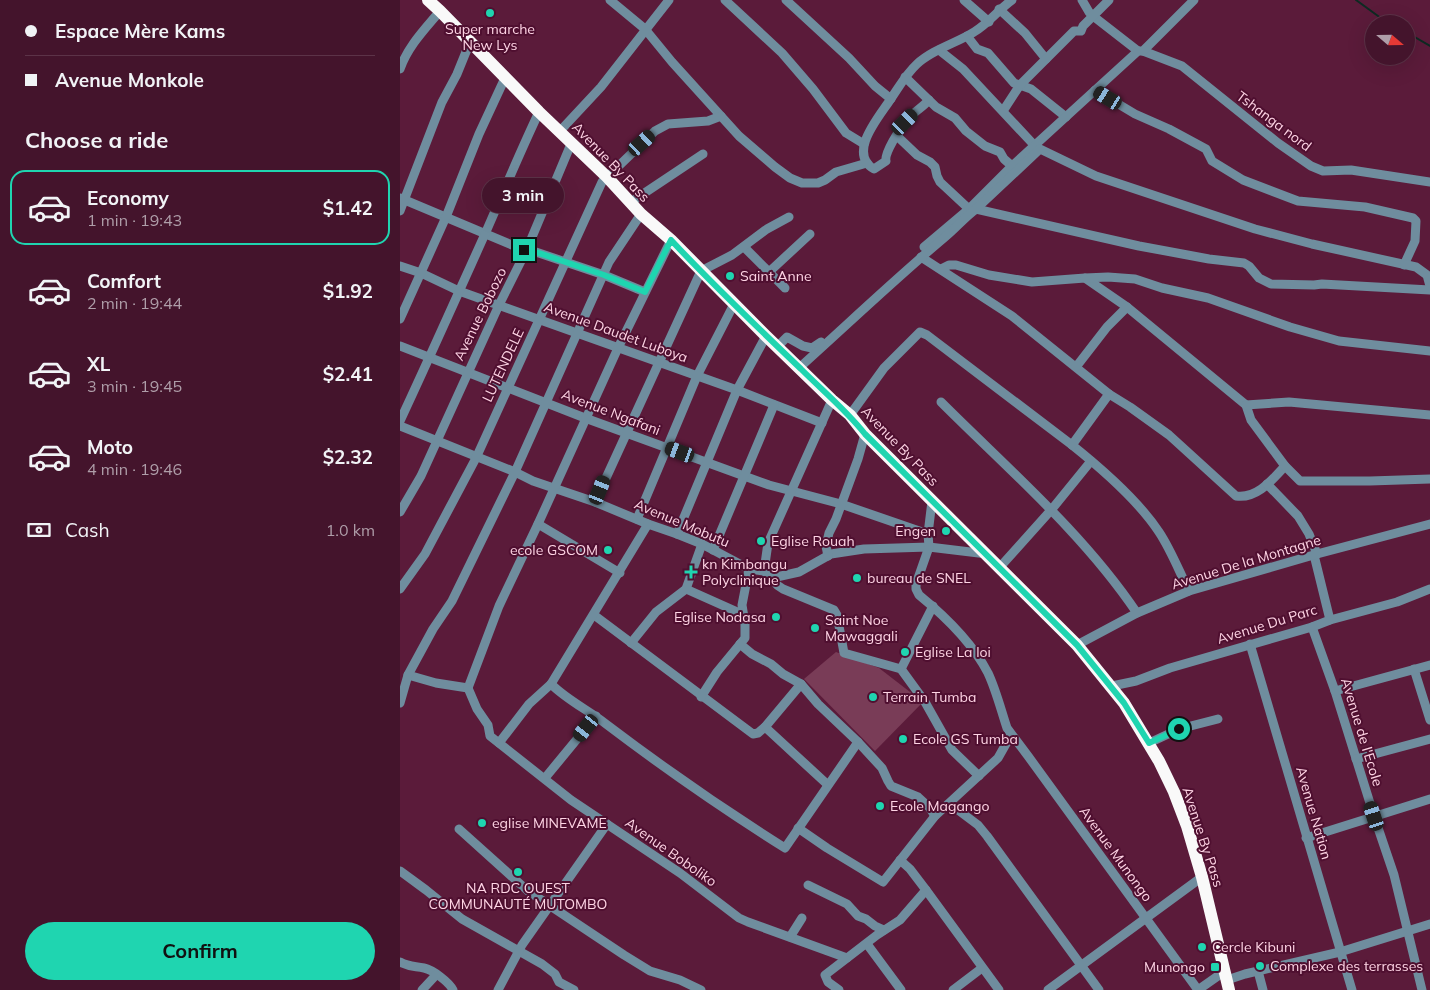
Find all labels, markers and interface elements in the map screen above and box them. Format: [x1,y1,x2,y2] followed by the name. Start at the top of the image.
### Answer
[484,7,496,19] marker: Super marche New Lys
[1365,15,1415,65] north arrow
[1365,15,1415,65] map controls
[55,19,225,43] text: Espace Mère Kams
[445,20,535,54] place label: Super marche New Lys
[55,68,204,92] text: Avenue Monkole
[1091,84,1124,112] car
[1233,87,1315,155] street label: Tshanga nord
[889,106,920,138] car
[568,118,654,206] street label: Avenue By Pass
[25,126,168,154] text: Choose a ride
[625,127,658,159] car
[483,178,565,212] callout: 3 min
[27,185,72,230] icon: car
[502,185,544,205] text: 3 min
[87,186,169,210] text: Economy
[323,196,373,220] text: $1.42
[87,210,182,230] text: 1 min · 19:43
[513,239,535,261] route end
[450,265,510,363] street label: Avenue Bobozo
[740,267,812,285] place label: Saint Anne
[27,268,72,313] icon: car
[87,269,161,293] text: Comfort
[724,270,736,282] marker: Saint Anne
[323,279,373,303] text: $1.92
[87,293,182,313] text: 2 min · 19:44
[542,298,690,366] street label: Avenue Daudet Luboya
[478,325,528,405] street label: LUTENDELE
[27,351,72,396] icon: car
[87,352,110,376] text: XL
[323,362,373,386] text: $2.41
[87,376,182,396] text: 3 min · 19:45
[559,385,663,439] street label: Avenue Ngafani
[857,402,943,490] street label: Avenue By Pass
[27,434,72,479] icon: car
[87,435,133,459] text: Moto
[663,440,696,464] car
[323,445,373,469] text: $2.32
[87,459,182,479] text: 4 min · 19:46
[587,473,612,507] car
[632,495,732,551] street label: Avenue Mobutu
[25,516,53,544] icon: cash
[65,518,110,542] text: Cash
[326,520,375,540] text: 1.0 km
[895,522,936,540] place label: Engen
[940,525,952,537] marker: Engen
[1169,531,1323,593] street label: Avenue De la Montagne
[771,532,855,550] place label: Eglise Rouah
[755,535,767,547] marker: Eglise Rouah
[510,541,598,559] place label: ecole GSCOM
[602,544,614,556] marker: ecole GSCOM
[702,555,787,589] place label: kn Kimbangu Polyclinique
[684,565,698,579] marker: kn Kimbangu Polyclinique
[867,569,971,587] place label: bureau de SNEL
[851,572,863,584] marker: bureau de SNEL
[1215,600,1319,648] street label: Avenue Du Parc
[674,608,766,626] place label: Eglise Nodasa
[770,611,782,623] marker: Eglise Nodasa
[825,611,898,645] place label: Saint Noe Mawaggali
[809,622,821,634] marker: Saint Noe Mawaggali
[915,643,991,661] place label: Eglise La loi
[899,646,911,658] marker: Eglise La loi
[1337,676,1387,788] street label: Avenue de l'Ecole
[883,688,976,706] place label: Terrain Tumba
[867,691,879,703] marker: Terrain Tumba
[570,712,601,744] car
[1168,718,1190,740] route start
[913,730,1018,748] place label: Ecole GS Tumba
[897,733,909,745] marker: Ecole GS Tumba
[1292,765,1336,861] street label: Avenue Nation
[1178,785,1228,889] street label: Avenue By Pass
[890,797,989,815] place label: Ecole Magango
[1362,799,1385,833] car
[874,800,886,812] marker: Ecole Magango
[1075,803,1157,905] street label: Avenue Munongo
[492,814,607,832] place label: eglise MINEVAME
[622,814,720,890] street label: Avenue Boboliko
[476,817,488,829] marker: eglise MINEVAME
[512,866,524,878] marker: NA RDC OUEST COMMUNAUTÉ MUTOMBO
[429,879,607,913] place label: NA RDC OUEST COMMUNAUTÉ MUTOMBO
[25,922,375,980] button: Confirm
[1212,938,1295,956] place label: Cercle Kibuni
[1196,941,1208,953] marker: Cercle Kibuni
[1270,957,1423,975] place label: Complexe des terrasses
[1144,958,1205,976] place label: Munongo
[1254,960,1266,972] marker: Complexe des terrasses
[1209,961,1221,973] marker: Munongo

